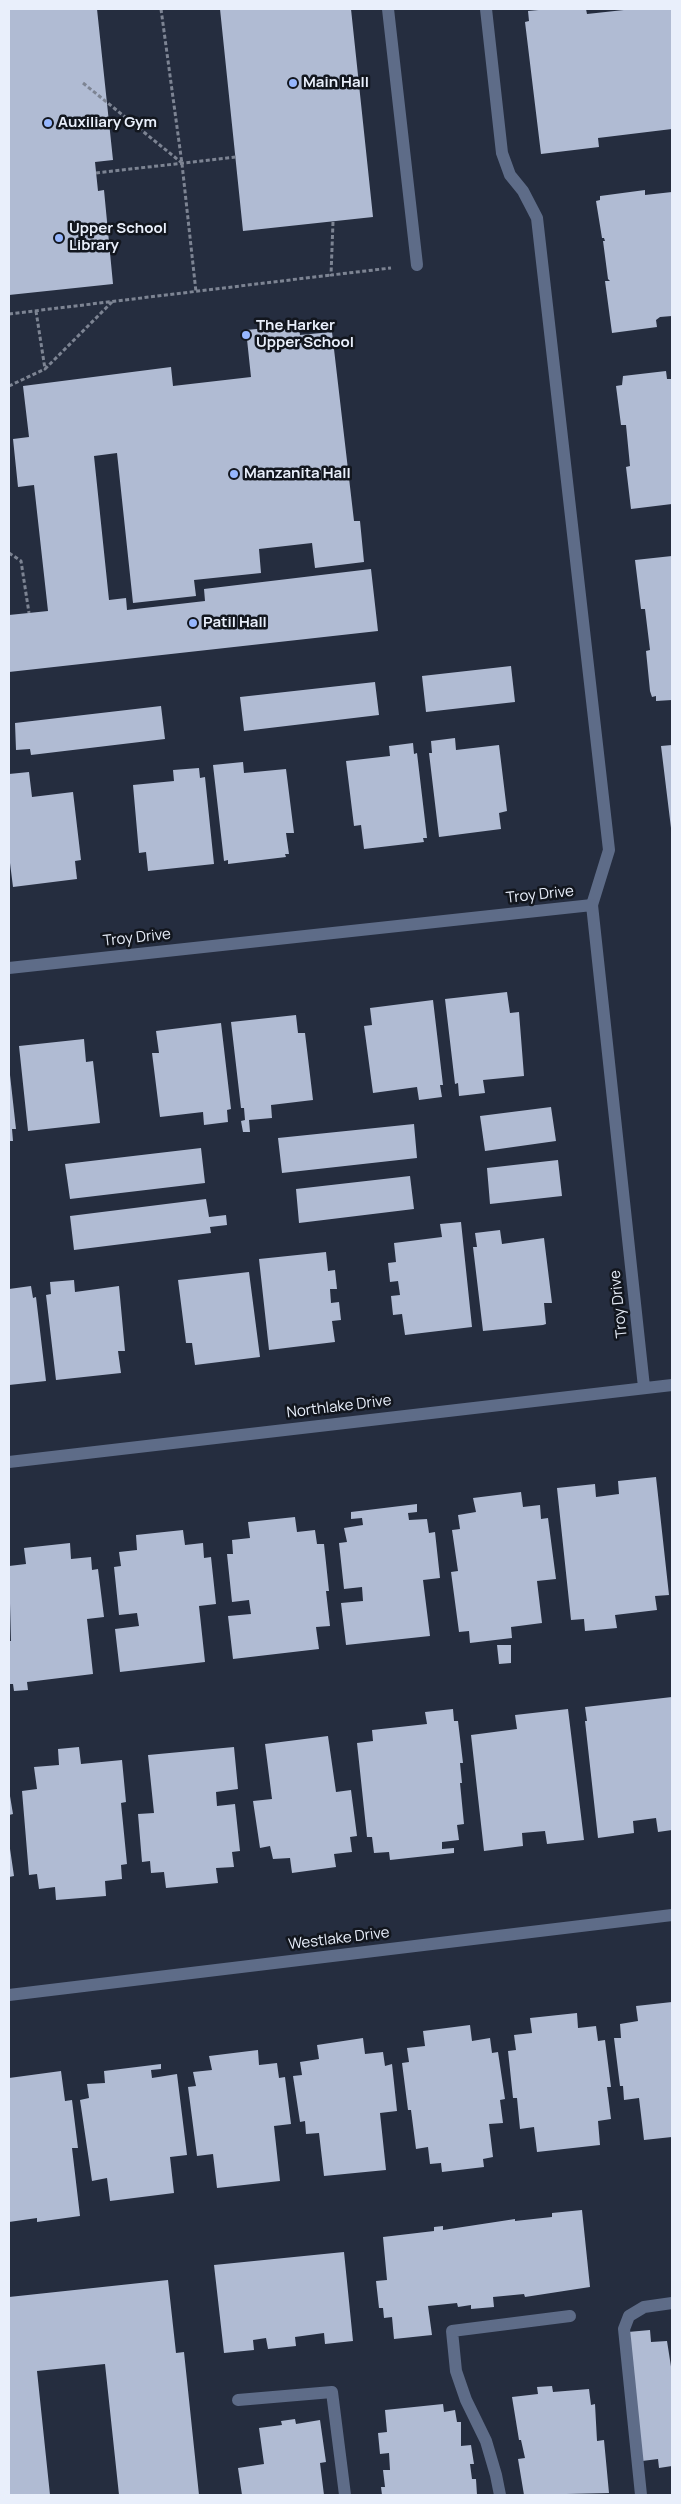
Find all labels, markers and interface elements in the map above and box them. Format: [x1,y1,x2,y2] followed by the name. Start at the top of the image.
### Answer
[303,74,369,92] place label: Main Hall
[287,77,299,89] marker: Main Hall
[58,114,157,132] place label: Auxiliary Gym
[42,117,54,129] marker: Auxiliary Gym
[69,220,167,255] place label: Upper School Library
[53,232,65,244] marker: Upper School Library
[256,317,354,352] place label: The Harker Upper School
[240,329,252,341] marker: The Harker Upper School
[244,465,351,483] place label: Manzanita Hall
[228,468,240,480] marker: Manzanita Hall
[203,614,267,632] place label: Patil Hall
[187,617,199,629] marker: Patil Hall
[505,882,575,908] street label: Troy Drive
[102,925,172,951] street label: Troy Drive
[606,1269,632,1339] street label: Troy Drive
[286,1392,392,1422] street label: Northlake Drive
[287,1924,391,1954] street label: Westlake Drive

